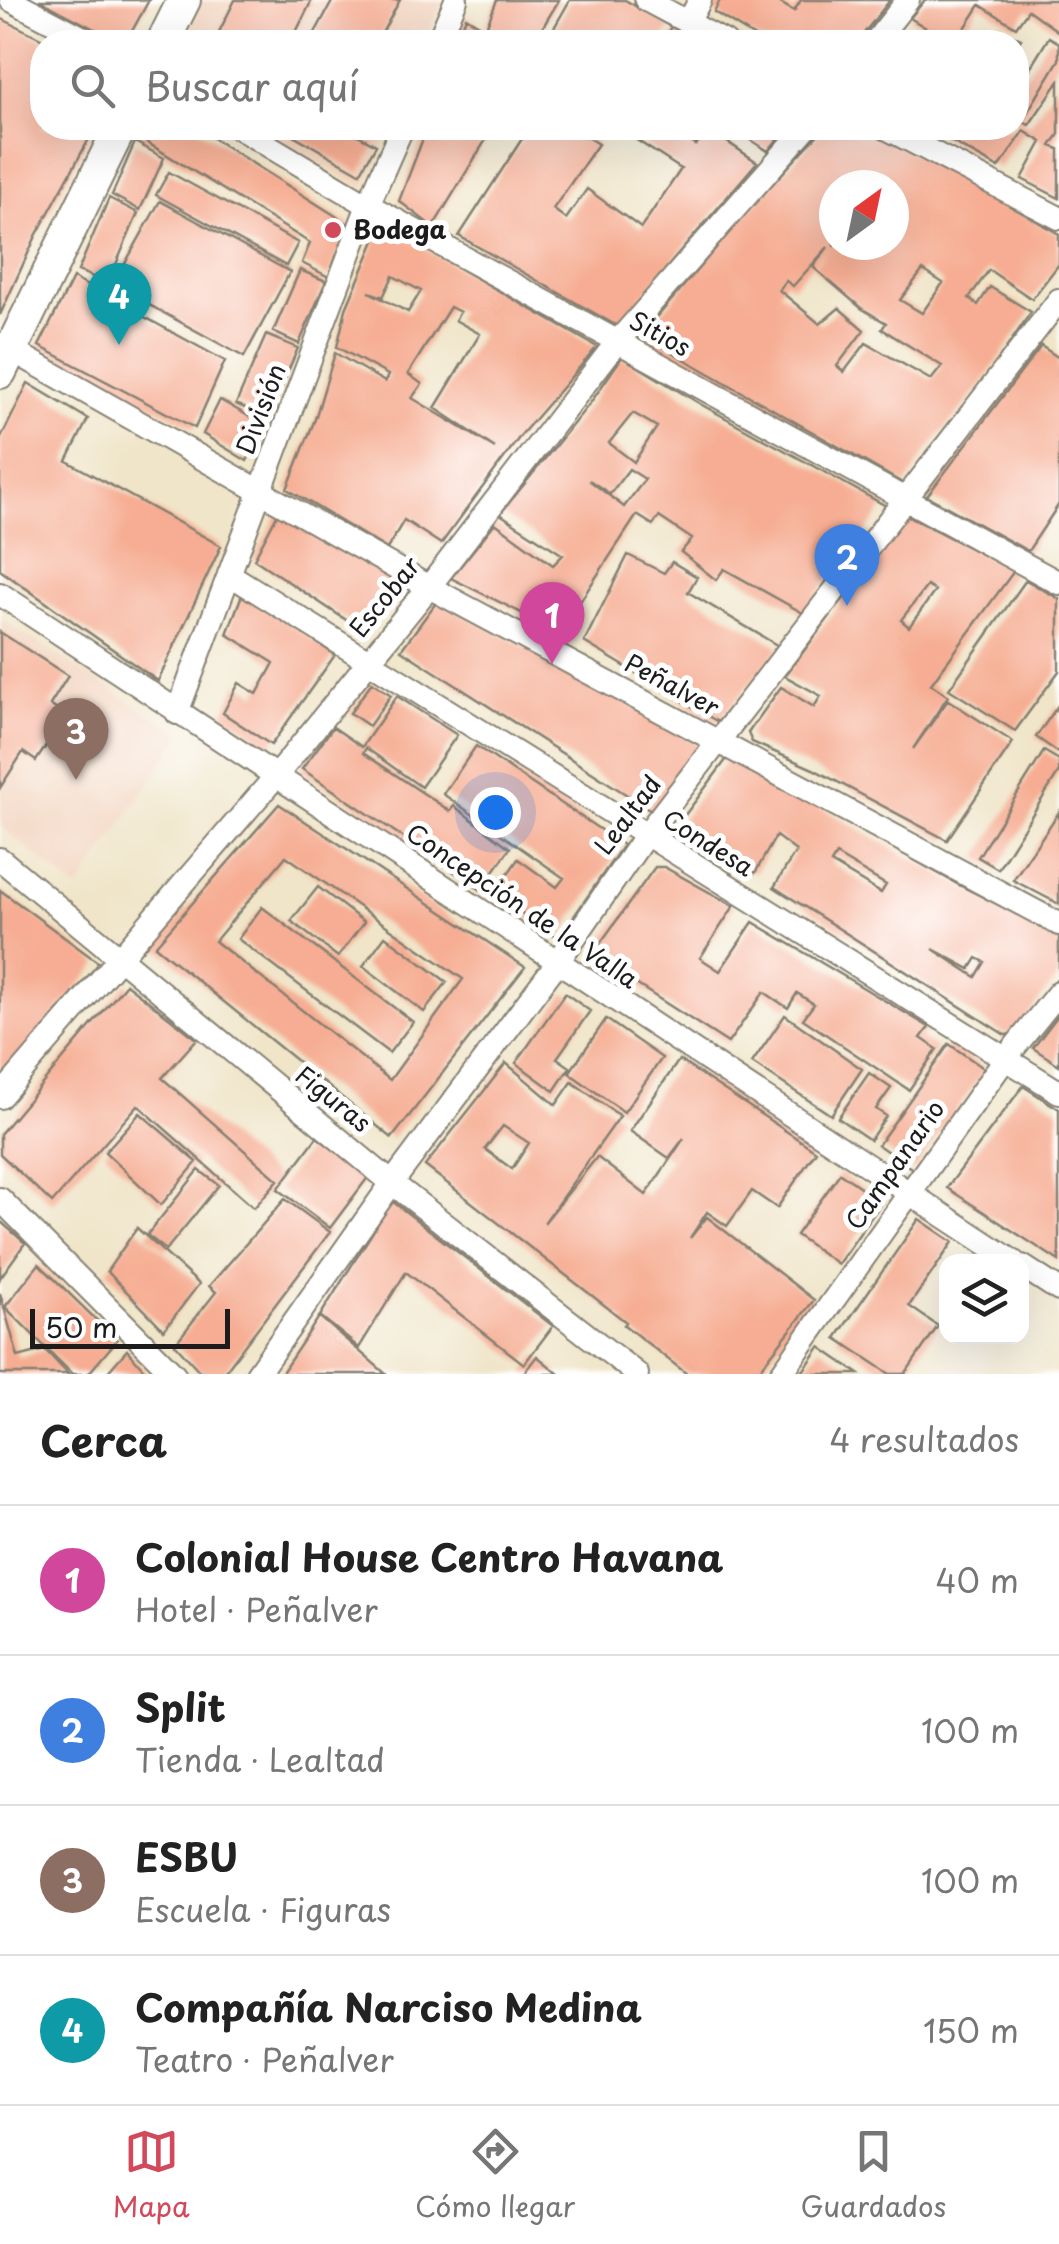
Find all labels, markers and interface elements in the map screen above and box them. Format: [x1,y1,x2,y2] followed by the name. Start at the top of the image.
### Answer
[30,30,1029,140] search box
[145,57,359,114] text: Buscar aquí
[65,58,120,113] icon: search
[819,170,909,260] north arrow
[353,210,447,248] place label: Bodega
[322,219,344,241] marker: Bodega
[86,262,152,345] pin: 4
[623,301,698,365] street label: Sitios
[225,358,295,459] street label: División
[814,524,880,606] pin: 2
[340,547,429,645] street label: Escobar
[520,582,584,664] pin: 1
[618,643,727,725] street label: Peñalver
[44,698,108,780] pin: 3
[585,767,670,862] street label: Lealtad
[470,787,521,838] your location
[655,799,762,885] street label: Condesa
[399,813,646,997] street label: Concepción de la Valla
[287,1056,380,1141] street label: Figuras
[835,1092,953,1237] street label: Campanario
[939,1254,1029,1344] map controls
[939,1254,1029,1344] button: layers
[30,1304,230,1348] scale bar
[45,1305,118,1348] text: 50 m
[40,1408,167,1471] text: Cerca
[830,1415,1019,1463] text: 4 resultados
[135,1528,723,1585] text: Colonial House Centro Havana
[65,1556,80,1604] text: 1
[935,1556,1019,1604] text: 40 m
[135,1585,378,1633] text: Hotel · Peñalver
[135,1678,226,1735] text: Split
[61,1706,84,1754] text: 2
[921,1706,1019,1754] text: 100 m
[135,1735,385,1783] text: Tienda · Lealtad
[135,1828,238,1885] text: ESBU
[62,1856,83,1904] text: 3
[921,1856,1019,1904] text: 100 m
[135,1885,391,1933] text: Escuela · Figuras
[135,1978,642,2035] text: Compañía Narciso Medina
[62,2006,83,2054] text: 4
[923,2006,1019,2054] text: 150 m
[135,2035,394,2083] text: Teatro · Peñalver
[113,2124,190,2227] tab: Mapa
[415,2124,575,2227] tab: Cómo llegar
[801,2124,946,2227] tab: Guardados

